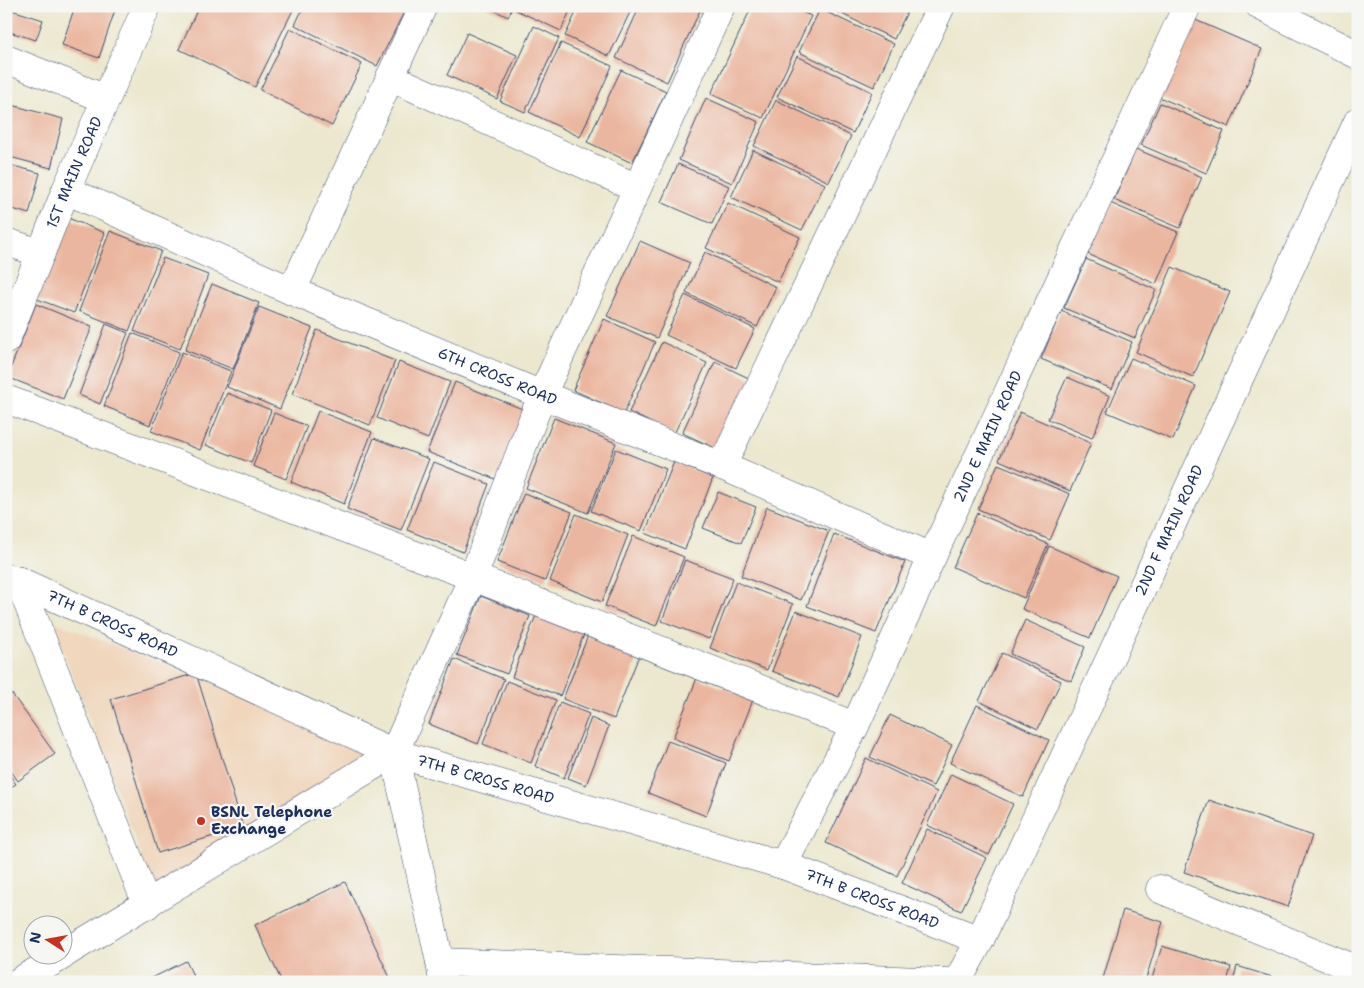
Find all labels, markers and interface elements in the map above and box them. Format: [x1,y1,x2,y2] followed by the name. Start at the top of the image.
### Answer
[42,113,107,231] street label: 1ST MAIN ROAD
[435,343,560,410] street label: 6TH CROSS ROAD
[949,367,1027,506] street label: 2ND E MAIN ROAD
[1130,462,1208,599] street label: 2ND F MAIN ROAD
[44,585,181,663] street label: 7TH B CROSS ROAD
[414,750,556,809] street label: 7TH B CROSS ROAD
[211,802,332,839] place label: BSNL Telephone Exchange
[195,815,207,827] marker: BSNL Telephone Exchange
[802,864,942,934] street label: 7TH B CROSS ROAD
[22,916,72,966] north arrow
[25,930,45,945] text: N

